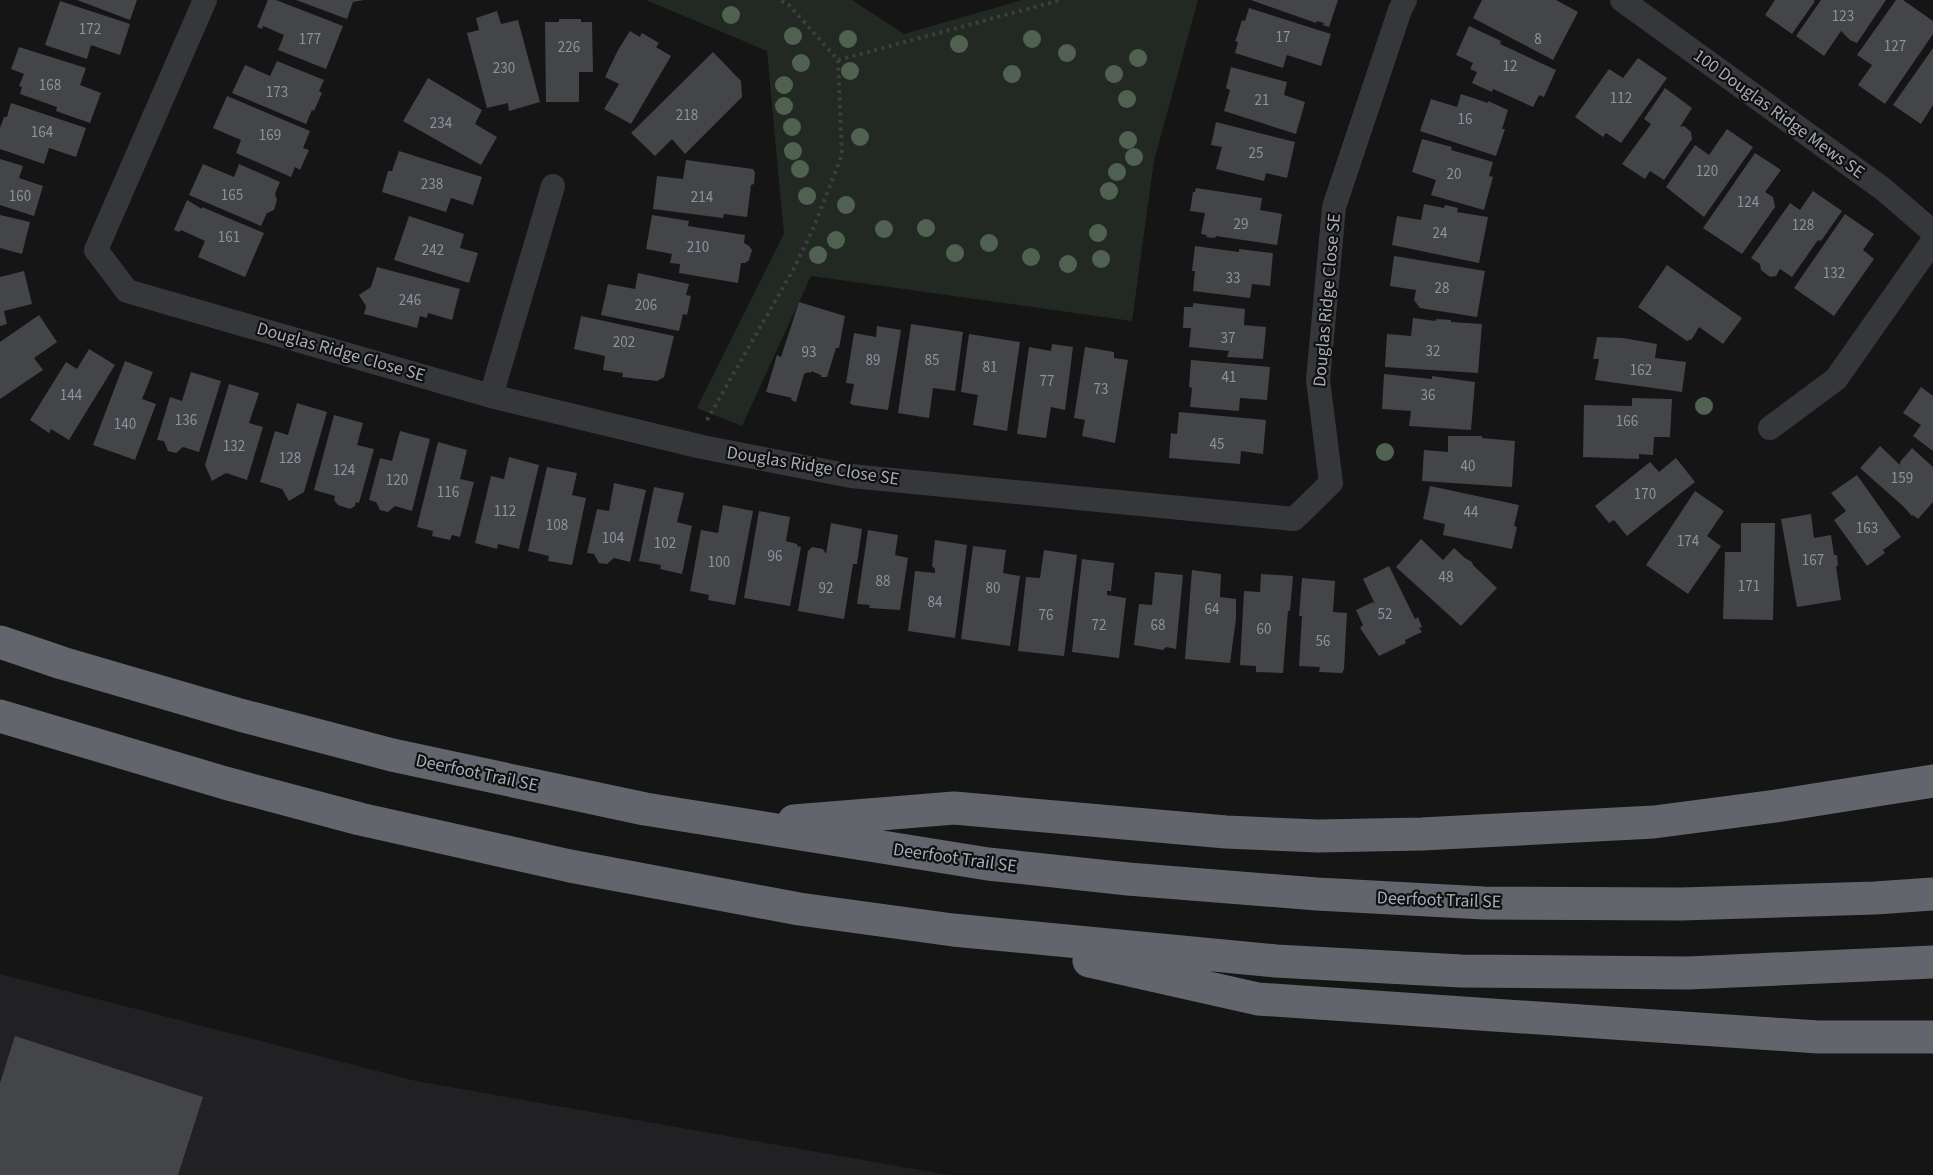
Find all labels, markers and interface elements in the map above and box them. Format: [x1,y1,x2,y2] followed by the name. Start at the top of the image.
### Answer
[1832,6,1854,27] house number: 123
[79,19,101,40] house number: 172
[1276,27,1290,48] house number: 17
[299,29,321,50] house number: 177
[1534,29,1542,50] house number: 8
[1884,36,1906,57] house number: 127
[558,37,580,58] house number: 226
[1688,43,1870,185] street label: 100 Douglas Ridge Mews SE
[1503,56,1517,77] house number: 12
[493,58,515,79] house number: 230
[39,75,61,96] house number: 168
[266,82,288,103] house number: 173
[1610,88,1632,109] house number: 112
[1255,90,1269,111] house number: 21
[676,105,698,126] house number: 218
[1458,109,1472,130] house number: 16
[430,113,453,134] house number: 234
[31,122,54,143] house number: 164
[259,125,281,146] house number: 169
[1249,143,1263,164] house number: 25
[1696,161,1718,182] house number: 120
[1447,164,1461,185] house number: 20
[421,174,443,195] house number: 238
[221,185,243,206] house number: 165
[9,186,31,207] house number: 160
[691,187,714,208] house number: 214
[1737,192,1760,213] house number: 124
[1307,212,1347,388] street label: Douglas Ridge Close SE
[1234,214,1248,235] house number: 29
[1792,215,1814,236] house number: 128
[1433,223,1448,244] house number: 24
[218,227,240,248] house number: 161
[687,237,709,258] house number: 210
[422,240,444,261] house number: 242
[1823,263,1845,284] house number: 132
[1226,268,1240,289] house number: 33
[1435,278,1449,299] house number: 28
[399,290,421,311] house number: 246
[635,295,657,316] house number: 206
[254,316,428,388] street label: Douglas Ridge Close SE
[1221,328,1235,349] house number: 37
[613,332,635,353] house number: 202
[1426,341,1440,362] house number: 32
[802,342,816,363] house number: 93
[866,350,880,371] house number: 89
[925,350,939,371] house number: 85
[983,357,997,378] house number: 81
[1630,360,1652,381] house number: 162
[1222,367,1236,388] house number: 41
[1040,371,1054,392] house number: 77
[1094,379,1108,400] house number: 73
[60,385,83,406] house number: 144
[1421,385,1435,406] house number: 36
[175,410,197,431] house number: 136
[1616,411,1638,432] house number: 166
[114,414,136,435] house number: 140
[1210,434,1224,455] house number: 45
[223,436,245,457] house number: 132
[725,440,901,492] street label: Douglas Ridge Close SE
[279,448,301,469] house number: 128
[1461,456,1475,477] house number: 40
[333,460,356,481] house number: 124
[1891,468,1913,489] house number: 159
[386,470,408,491] house number: 120
[437,482,459,503] house number: 116
[1634,484,1656,505] house number: 170
[494,501,516,522] house number: 112
[1464,502,1479,523] house number: 44
[546,515,568,536] house number: 108
[1856,518,1878,539] house number: 163
[602,528,625,549] house number: 104
[1677,531,1700,552] house number: 174
[654,533,676,554] house number: 102
[768,546,782,567] house number: 96
[1802,550,1824,571] house number: 167
[708,552,730,573] house number: 100
[1439,567,1453,588] house number: 48
[876,571,890,592] house number: 88
[1738,576,1760,597] house number: 171
[819,578,833,599] house number: 92
[986,578,1000,599] house number: 80
[928,592,943,613] house number: 84
[1205,599,1220,620] house number: 64
[1378,604,1392,625] house number: 52
[1039,605,1053,626] house number: 76
[1092,615,1106,636] house number: 72
[1151,615,1165,636] house number: 68
[1257,619,1271,640] house number: 60
[1316,631,1330,652] house number: 56
[413,748,541,798] street label: Deerfoot Trail SE
[892,837,1018,879] street label: Deerfoot Trail SE
[1376,885,1502,915] street label: Deerfoot Trail SE

